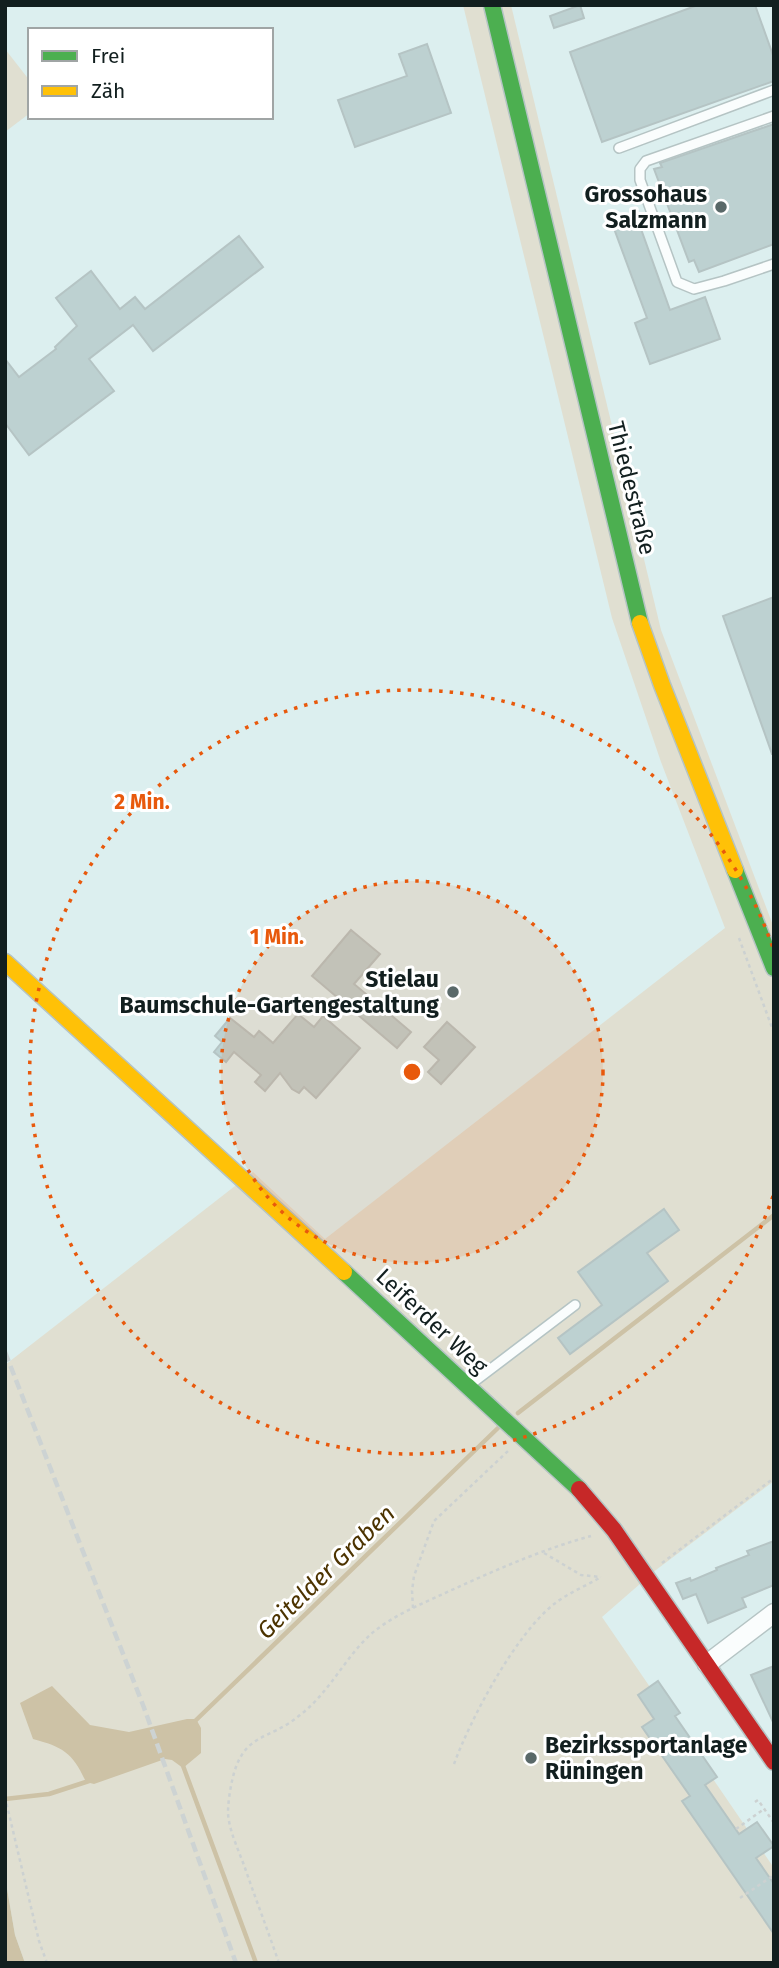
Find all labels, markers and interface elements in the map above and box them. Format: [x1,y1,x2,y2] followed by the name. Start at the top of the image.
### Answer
[28,28,273,119] legend
[91,43,125,69] text: Frei
[91,78,125,104] text: Zäh
[585,180,707,234] place label: Grossohaus Salzmann
[713,199,729,215] marker: Grossohaus Salzmann
[602,418,662,558] street label: Thiedestraße
[114,789,170,815] text: 2 Min.
[250,924,304,950] text: 1 Min.
[119,965,439,1019] place label: Stielau Baumschule-Gartengestaltung
[445,984,461,1000] marker: Stielau Baumschule-Gartengestaltung
[400,1060,424,1084] centre of rings
[370,1262,494,1380] street label: Leiferder Weg
[251,1499,401,1645] water label: Geitelder Graben
[545,1731,748,1785] place label: Bezirkssportanlage Rüningen
[523,1750,539,1766] marker: Bezirkssportanlage Rüningen

